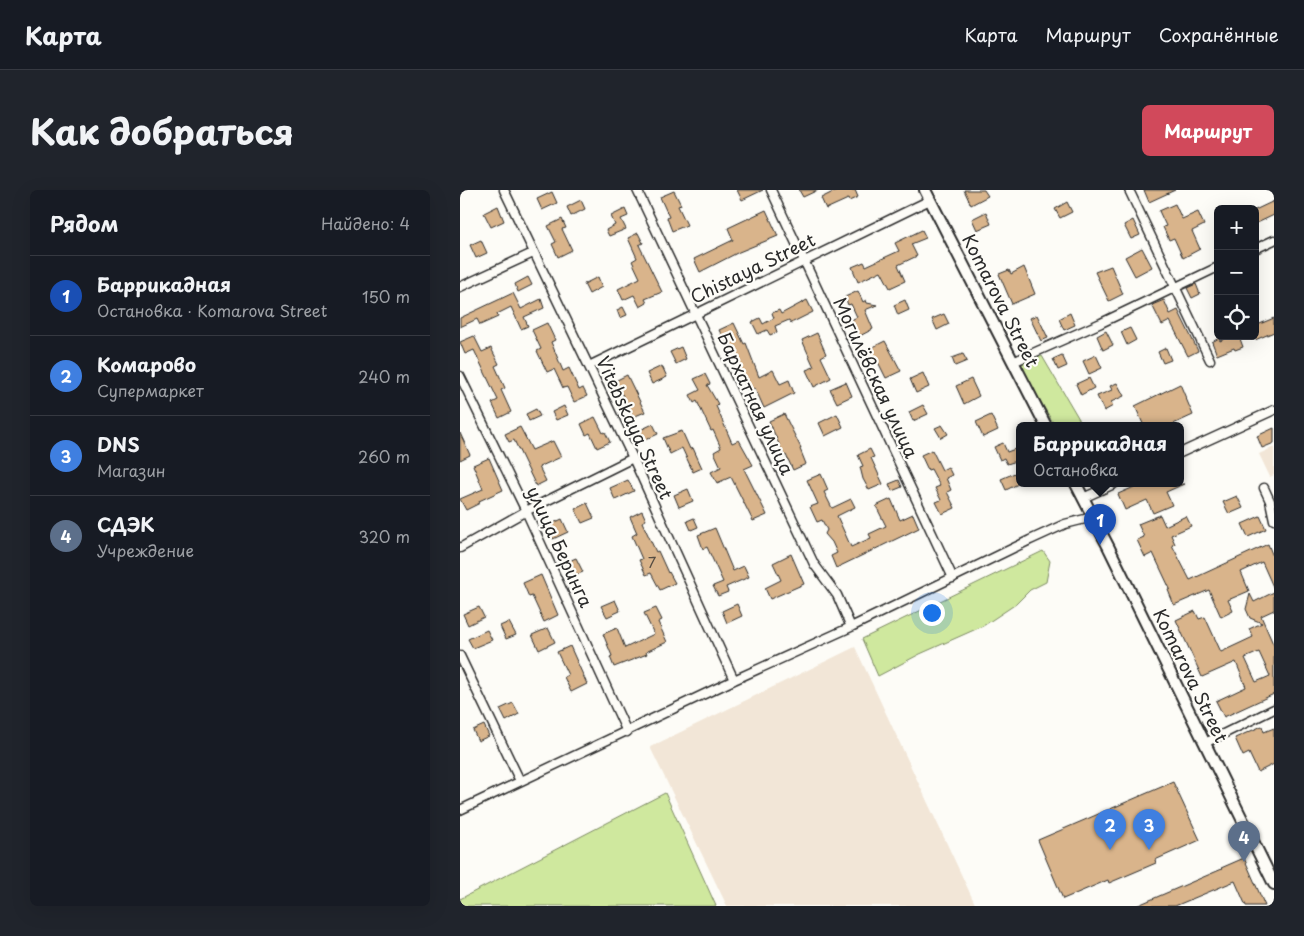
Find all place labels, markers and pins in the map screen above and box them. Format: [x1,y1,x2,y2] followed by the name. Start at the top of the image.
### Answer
[1084,504,1116,545] pin: 1
[1094,809,1126,850] pin: 2
[1133,809,1165,850] pin: 3
[1228,821,1260,862] pin: 4

